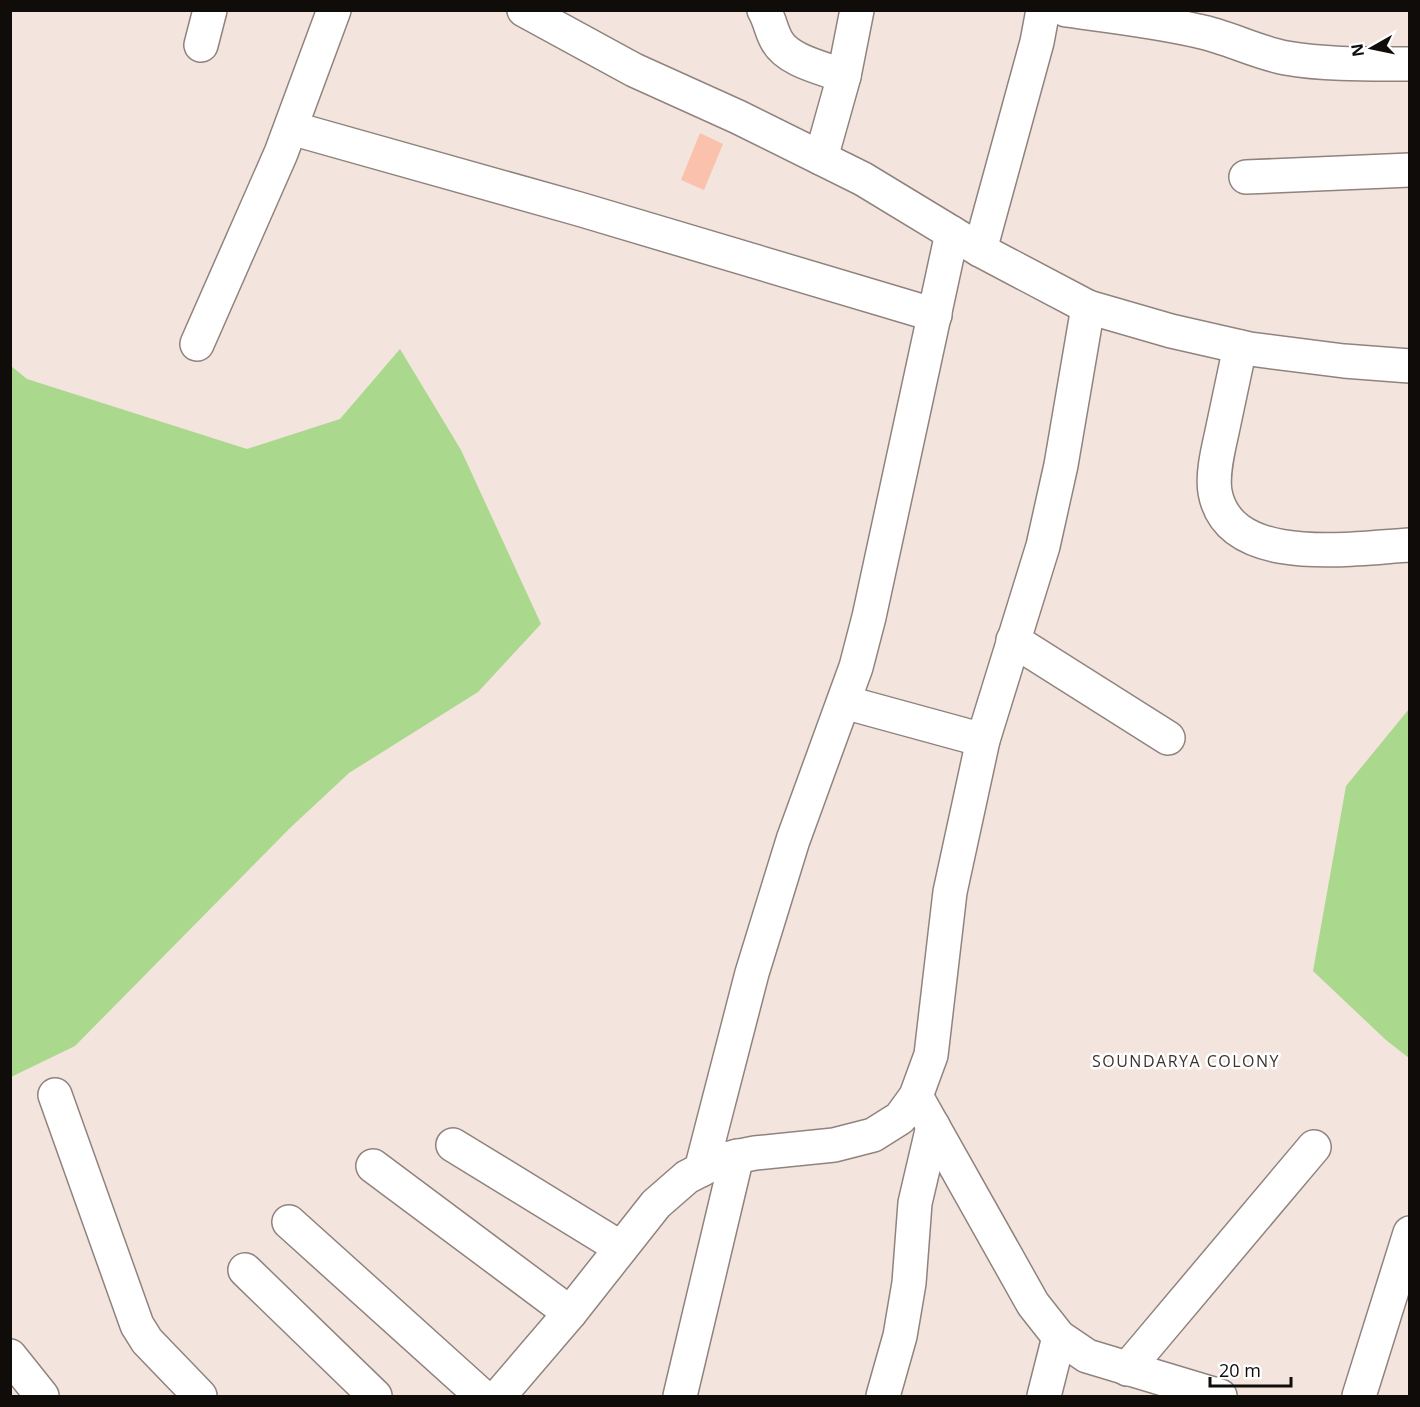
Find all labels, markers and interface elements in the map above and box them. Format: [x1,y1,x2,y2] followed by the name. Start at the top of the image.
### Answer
[1342,18,1402,78] north arrow
[1345,42,1369,58] text: N
[1092,1050,1280,1072] district label: SOUNDARYA COLONY
[1210,1350,1291,1388] scale bar
[1219,1358,1261,1382] text: 20 m

